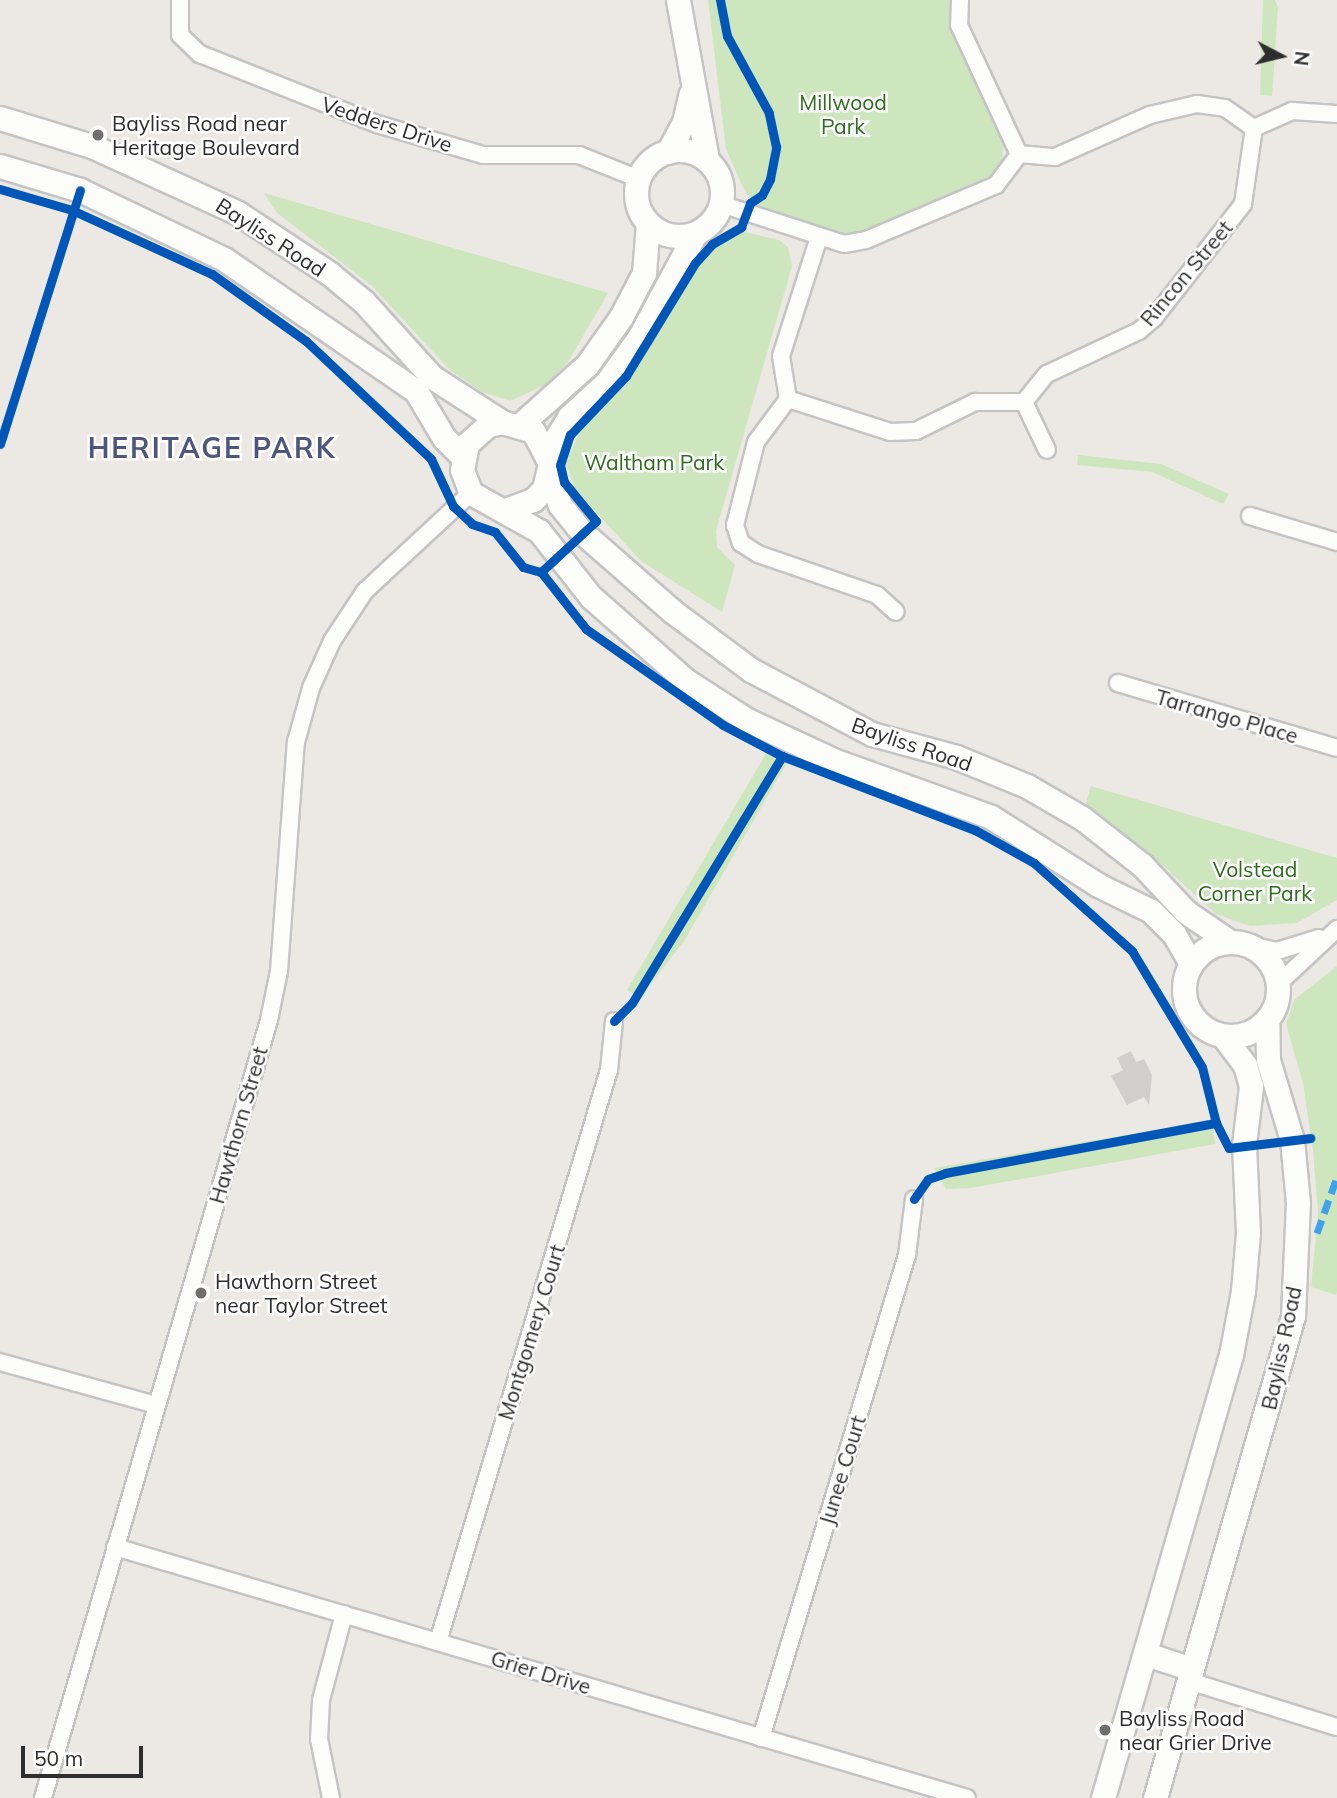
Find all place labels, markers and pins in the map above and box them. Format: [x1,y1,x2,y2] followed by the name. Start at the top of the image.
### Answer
[112,110,300,160] place label: Bayliss Road near Heritage Boulevard
[90,127,106,143] marker: Bayliss Road near Heritage Boulevard
[215,1268,387,1318] place label: Hawthorn Street near Taylor Street
[193,1285,209,1301] marker: Hawthorn Street near Taylor Street
[1119,1705,1272,1755] place label: Bayliss Road near Grier Drive
[1097,1722,1113,1738] marker: Bayliss Road near Grier Drive

